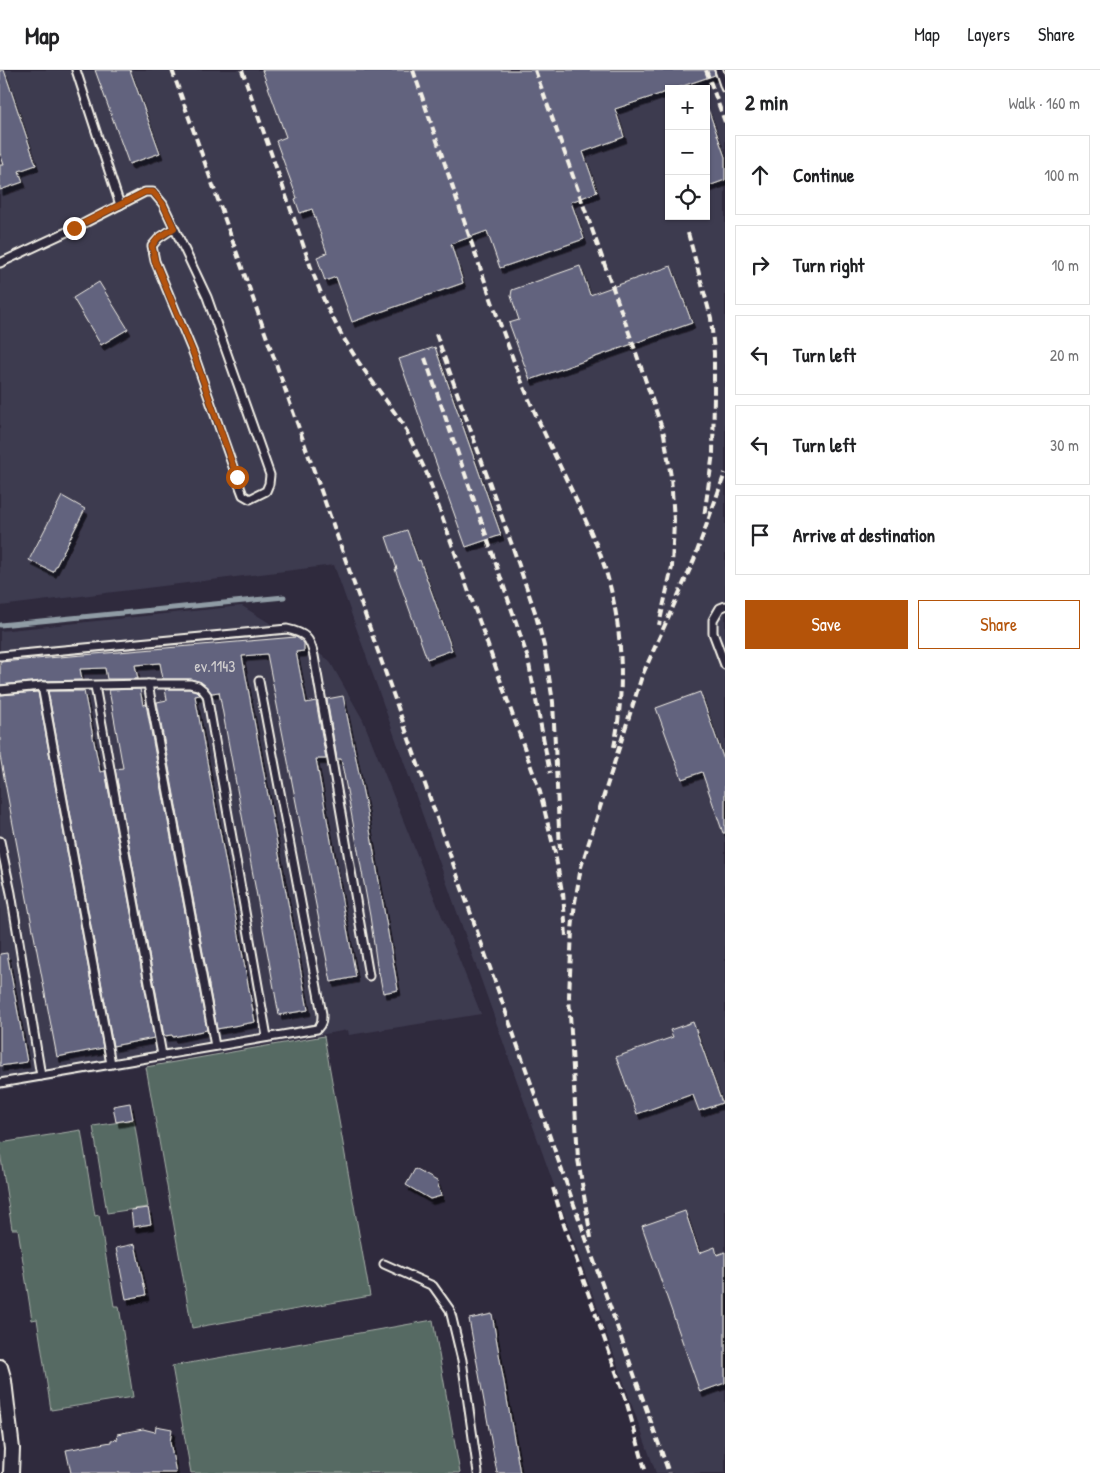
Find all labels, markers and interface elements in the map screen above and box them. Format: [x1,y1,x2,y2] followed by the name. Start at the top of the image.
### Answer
[25,19,59,51] text: Map
[914,22,940,47] text: Map
[968,22,1010,47] text: Layers
[1038,22,1075,47] text: Share
[665,85,710,220] map controls
[665,85,710,130] button: +
[745,88,788,117] text: 2 min
[1008,92,1080,114] text: Walk · 160 m
[665,130,710,175] button: −
[746,161,774,189] icon: ahead
[793,162,854,188] text: Continue
[1044,164,1079,186] text: 100 m
[665,175,710,220] button: locate
[63,217,86,240] route end
[746,251,774,279] icon: right
[793,252,864,278] text: Turn right
[1051,254,1079,276] text: 10 m
[746,341,774,369] icon: left
[793,342,856,368] text: Turn left
[1050,344,1079,366] text: 20 m
[746,431,774,459] icon: left
[793,432,856,458] text: Turn left
[1050,434,1079,456] text: 30 m
[226,466,249,489] route start
[746,521,774,549] icon: arrive
[793,522,935,548] text: Arrive at destination
[745,600,908,649] button: Save
[918,600,1080,649] button: Share
[195,655,235,677] house number: ev.1143

